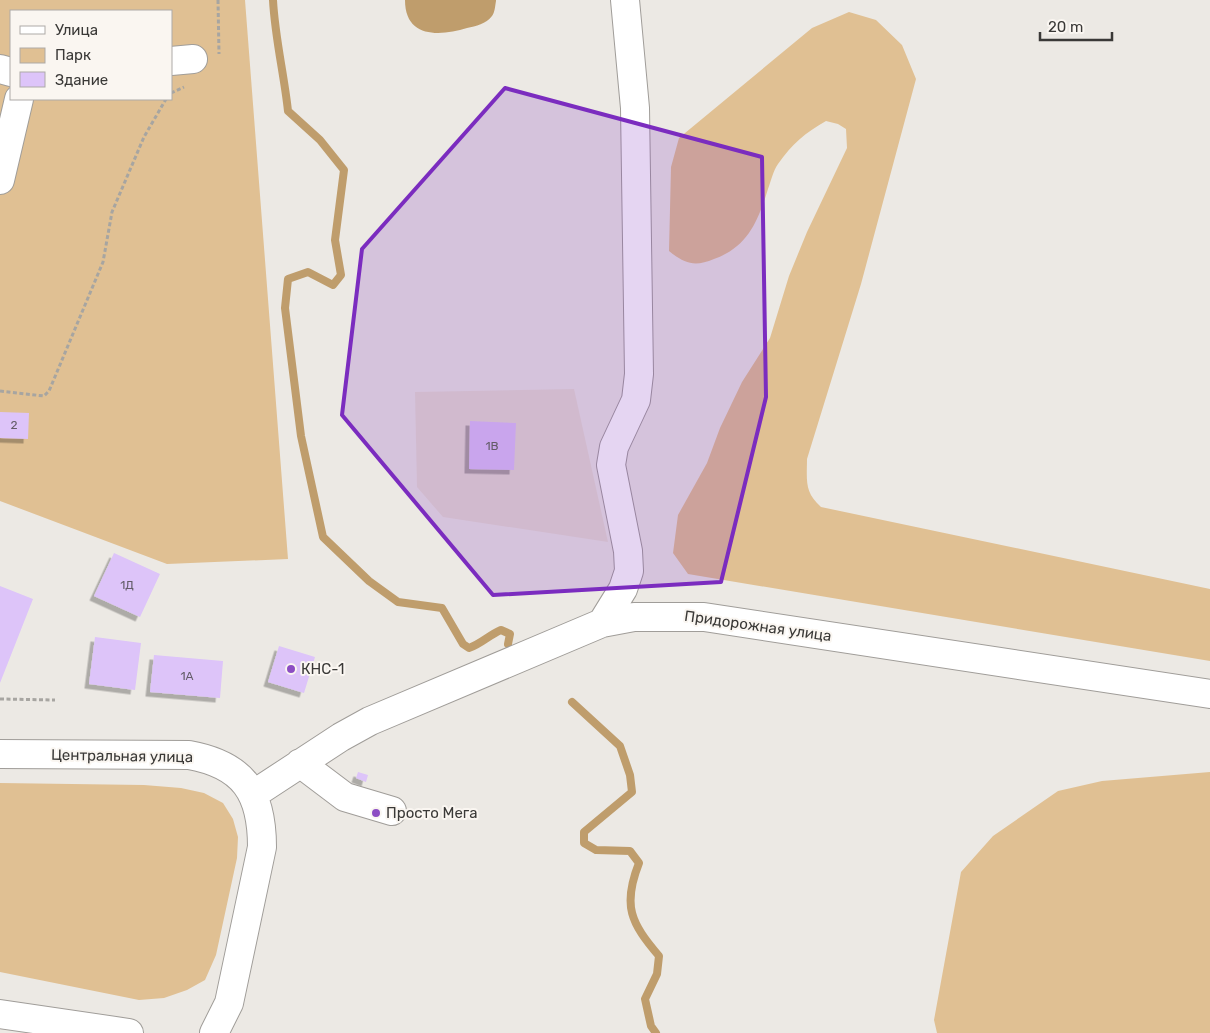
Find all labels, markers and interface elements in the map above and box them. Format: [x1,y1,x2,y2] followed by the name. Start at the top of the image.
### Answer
[10,10,172,100] legend
[1040,10,1112,42] scale bar
[1048,18,1083,36] text: 20 m
[55,21,98,39] text: Улица
[55,46,91,64] text: Парк
[55,71,108,89] text: Здание
[10,418,18,432] house number: 2
[485,439,499,453] house number: 1В
[120,578,134,592] house number: 1Д
[683,607,833,645] street label: Придорожная улица
[301,660,344,678] place label: КНС-1
[285,663,297,675] marker: КНС-1
[180,669,194,683] house number: 1А
[51,746,193,766] street label: Центральная улица
[386,804,478,822] place label: Просто Мега
[370,807,382,819] marker: Просто Мега

